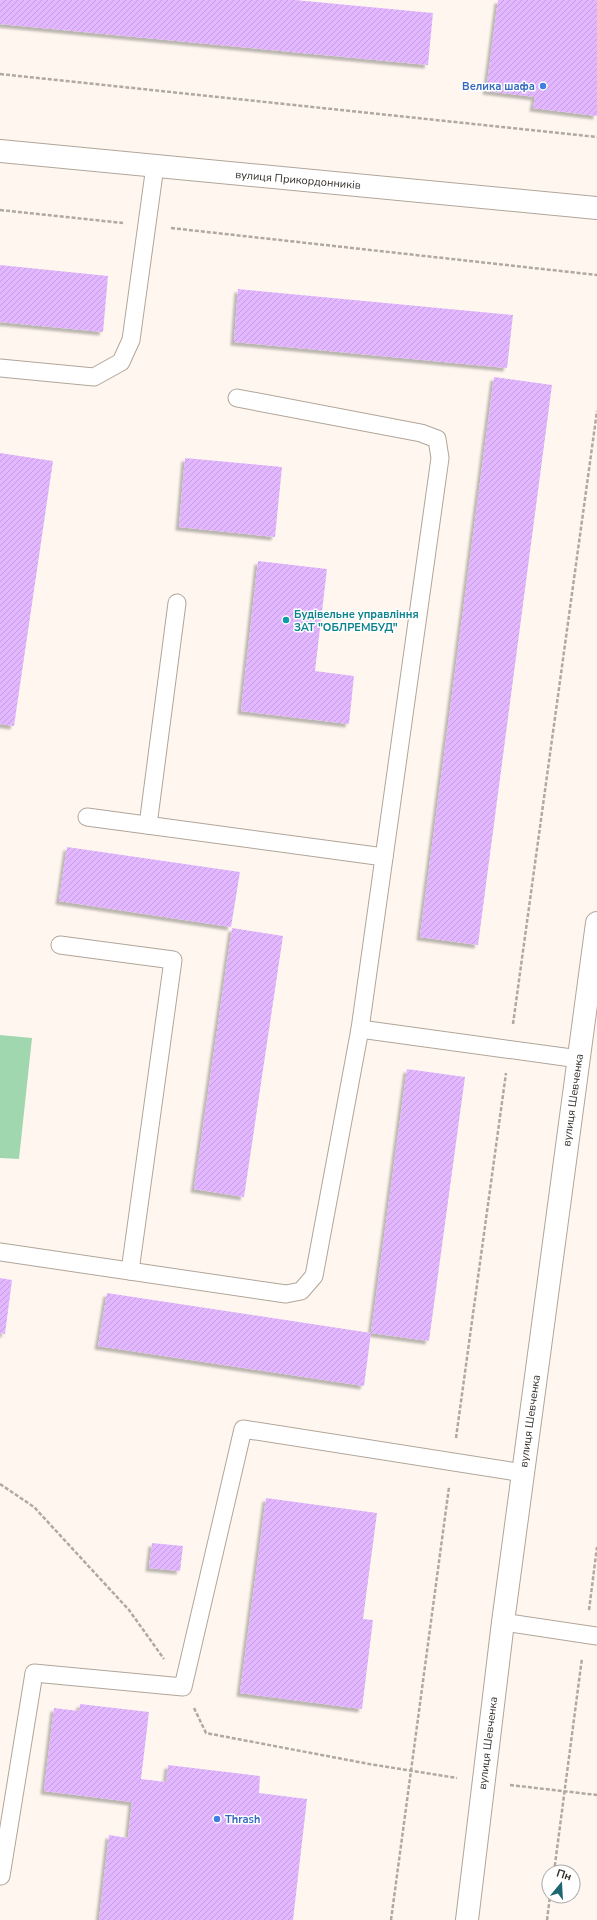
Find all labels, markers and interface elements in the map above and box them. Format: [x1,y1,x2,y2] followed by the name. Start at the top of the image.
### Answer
[462,79,535,94] place label: Велика шафа
[538,81,548,91] marker: Велика шафа
[235,167,361,193] street label: вулиця Прикордонників
[294,607,419,635] place label: Будівельне управління ЗАТ "ОБЛРЕМБУД"
[281,615,291,625] marker: Будівельне управління ЗАТ "ОБЛРЕМБУД"
[559,1053,587,1147] street label: вулиця Шевченка
[516,1374,544,1468] street label: вулиця Шевченка
[475,1696,501,1790] street label: вулиця Шевченка
[225,1812,260,1827] place label: Thrash
[212,1814,222,1824] marker: Thrash
[541,1864,581,1904] north arrow
[554,1865,573,1884] text: Пн

